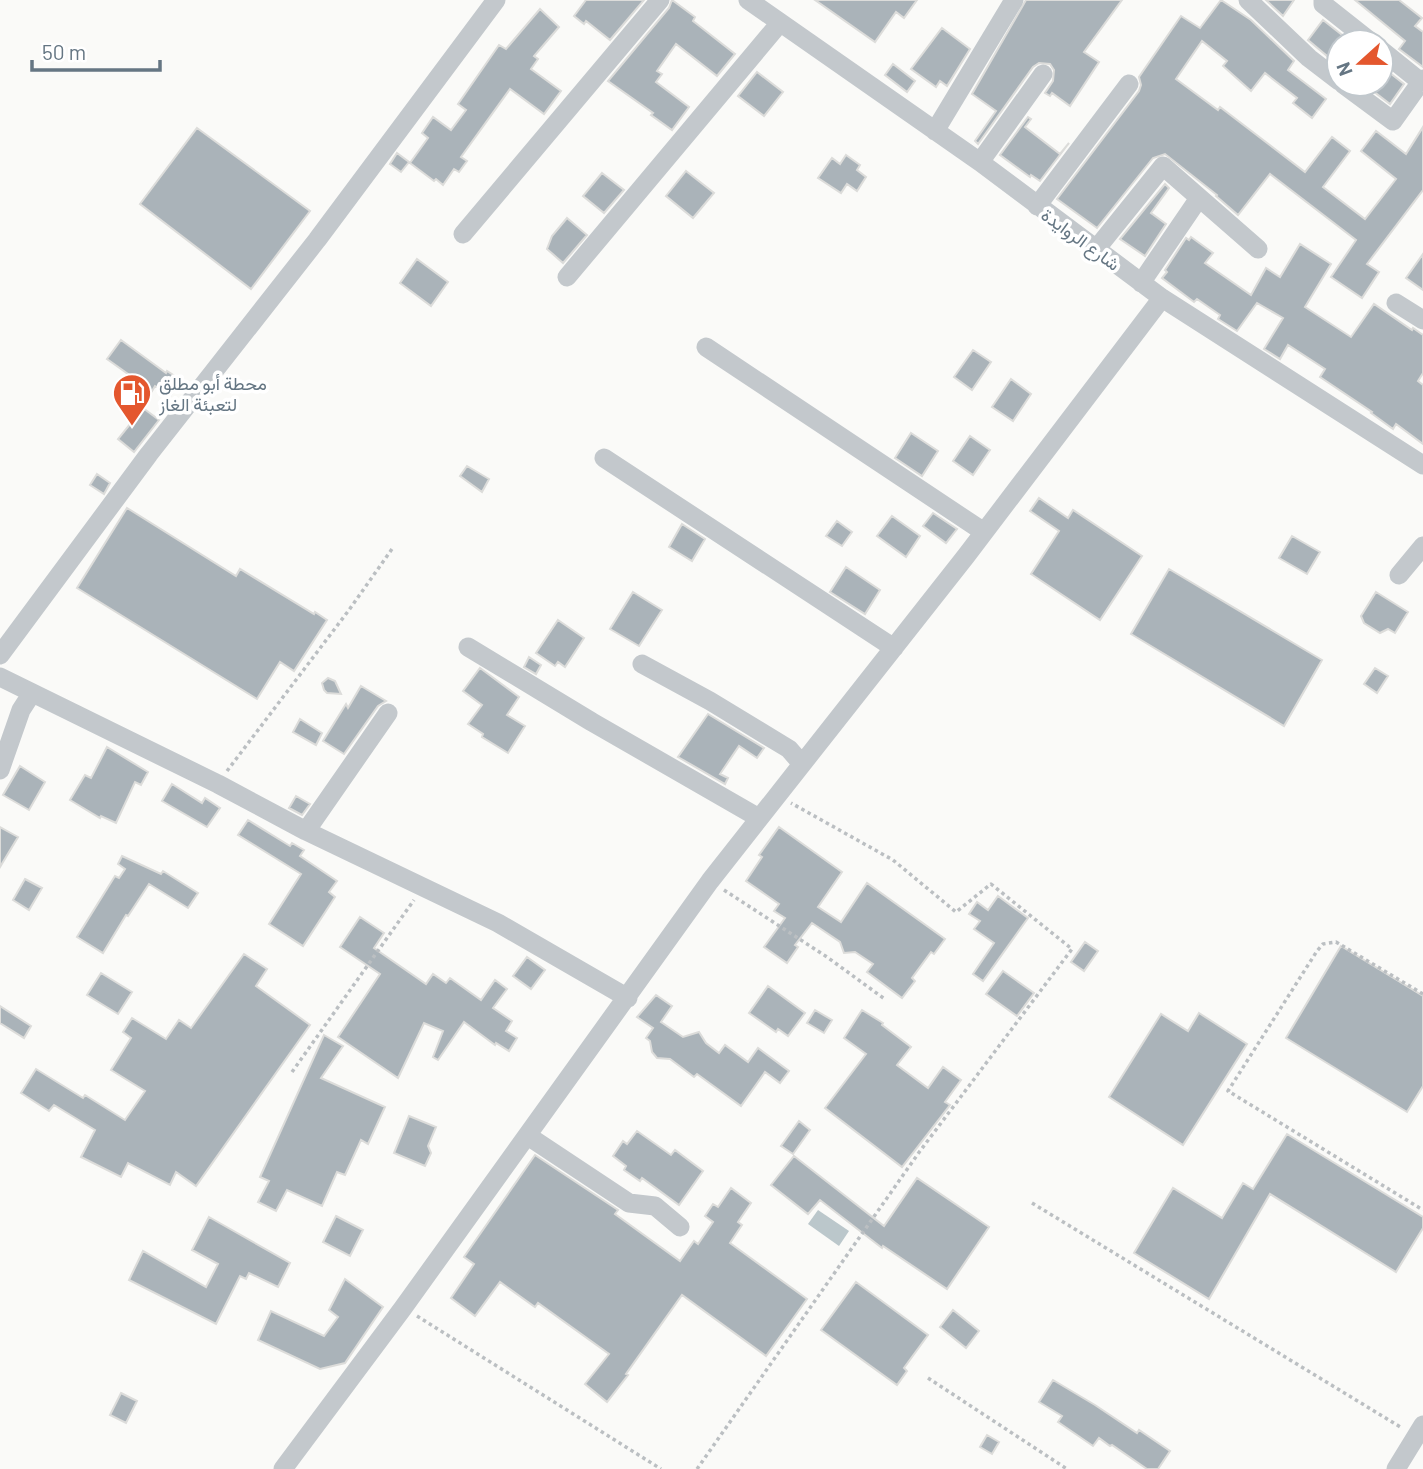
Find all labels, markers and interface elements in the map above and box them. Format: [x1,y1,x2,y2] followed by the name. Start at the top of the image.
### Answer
[32,28,159,72] scale bar
[1325,28,1395,98] north arrow
[42,39,86,64] text: 50 m
[1331,59,1357,79] text: N
[1036,203,1125,276] street label: شارع الروايدة
[111,372,153,427] fuel station icon: محطة أبو مطلق لتعبئة الغاز
[158,372,267,416] place label: محطة أبو مطلق لتعبئة الغاز

